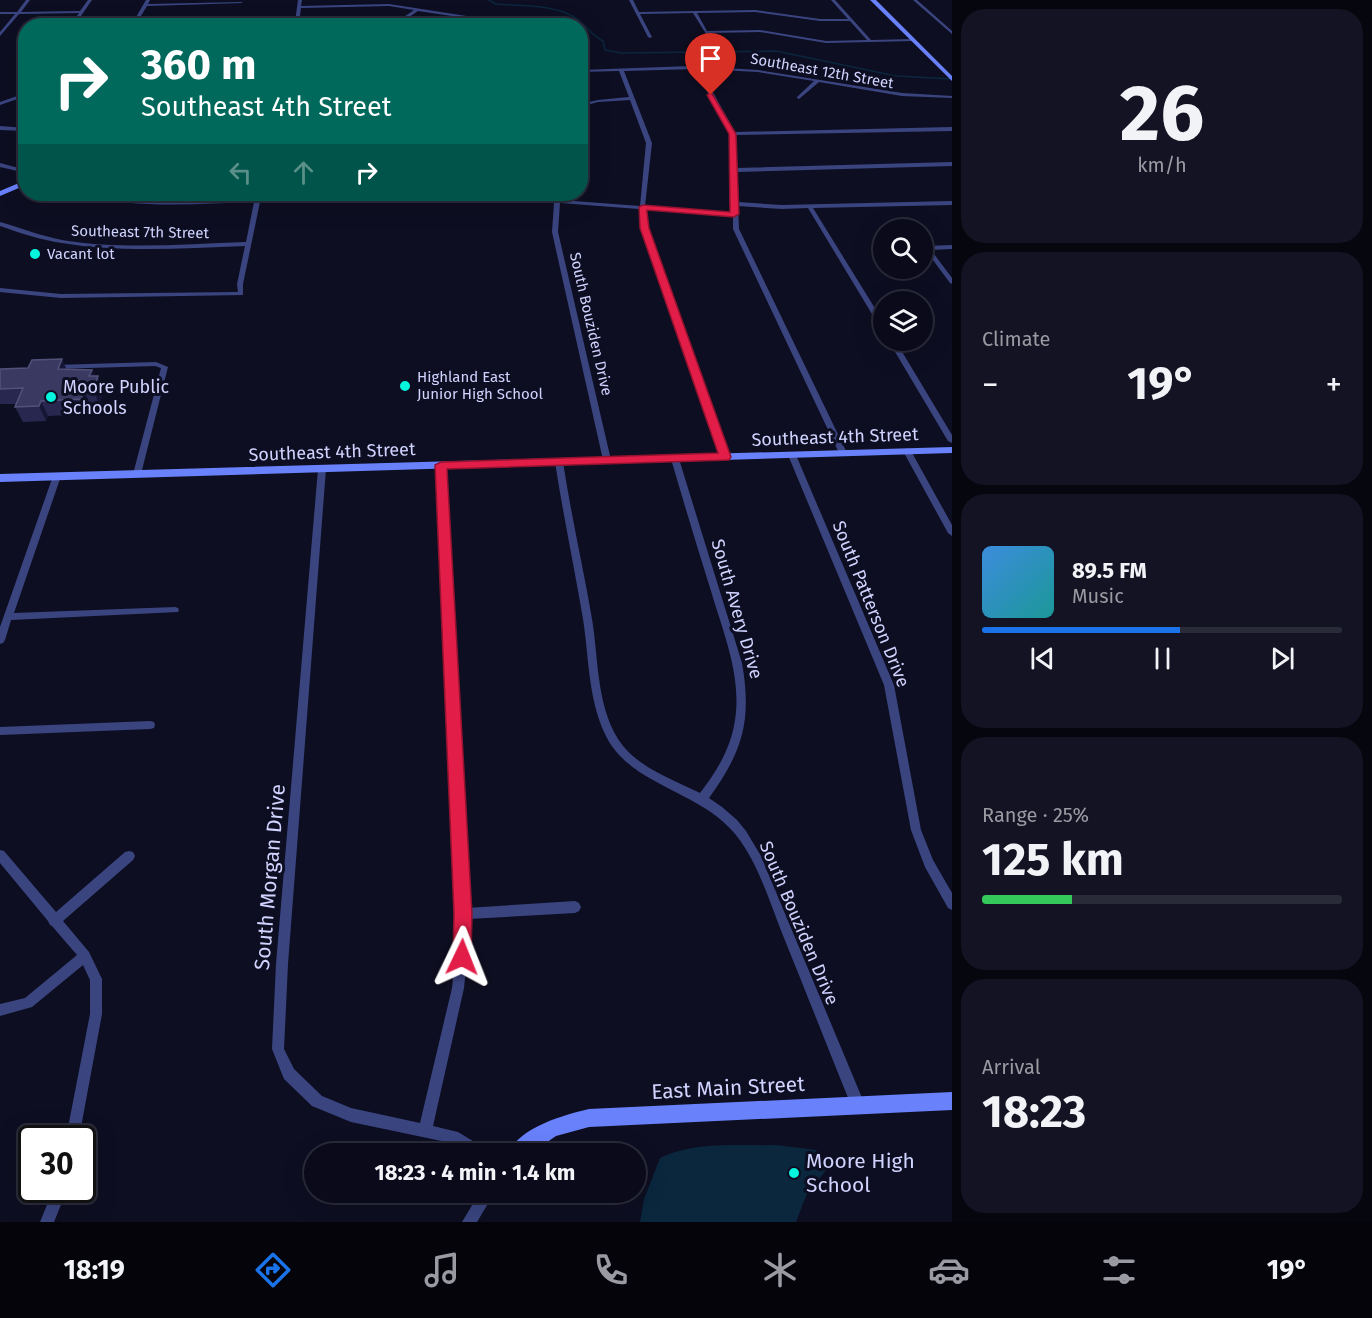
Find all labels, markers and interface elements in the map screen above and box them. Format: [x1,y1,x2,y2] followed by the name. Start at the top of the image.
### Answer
[685,33,736,95] pin
[141,40,257,90] text: 360 m
[42,42,120,120] icon: right
[694,42,727,75] icon: arrive
[749,50,896,93] street label: Southeast 12th Street
[1120,67,1204,161] text: 26
[141,91,391,123] text: Southeast 4th Street
[1137,153,1187,177] text: km/h
[224,156,257,189] icon: left
[287,156,320,189] icon: ahead
[350,156,383,189] icon: right
[873,219,933,351] map controls
[873,219,933,279] button: search
[71,222,210,242] street label: Southeast 7th Street
[47,245,115,263] place label: Vacant lot
[28,247,42,261] marker: Vacant lot
[566,251,616,397] street label: South Bouziden Drive
[873,291,933,351] button: layers
[982,327,1050,351] text: Climate
[1127,357,1197,411] text: 19°
[982,365,999,405] text: −
[1326,365,1342,405] text: +
[417,368,544,403] place label: Highland East Junior High School
[63,376,170,419] place label: Moore Public Schools
[398,379,412,393] marker: Highland East Junior High School
[44,390,58,404] marker: Moore Public Schools
[751,423,919,451] street label: Southeast 4th Street
[248,438,416,466] street label: Southeast 4th Street
[828,518,914,690] street label: South Patterson Drive
[707,537,767,681] street label: South Avery Drive
[1072,557,1147,584] text: 89.5 FM
[1072,584,1124,608] text: Music
[1026,642,1059,675] icon: previous
[1146,642,1179,675] icon: pause
[1266,642,1299,675] icon: next
[249,783,291,971] street label: South Morgan Drive
[982,803,1089,827] text: Range · 25%
[982,833,1124,887] text: 125 km
[755,838,843,1008] street label: South Bouziden Drive
[430,925,494,989] position arrow
[982,1055,1041,1079] text: Arrival
[651,1071,806,1105] street label: East Main Street
[982,1085,1086,1139] text: 18:23
[18,1125,96,1203] speed limit sign: 30
[806,1148,915,1198] place label: Moore High School
[375,1159,575,1186] text: 18:23 · 4 min · 1.4 km
[787,1166,801,1180] marker: Moore High School
[252,1249,294,1291] icon: directions
[421,1249,463,1291] icon: music
[590,1249,632,1291] icon: phone
[759,1249,801,1291] icon: climate
[928,1249,970,1291] icon: car
[1098,1249,1140,1291] icon: filters
[64,1254,125,1286] text: 18:19
[1267,1254,1308,1286] text: 19°

